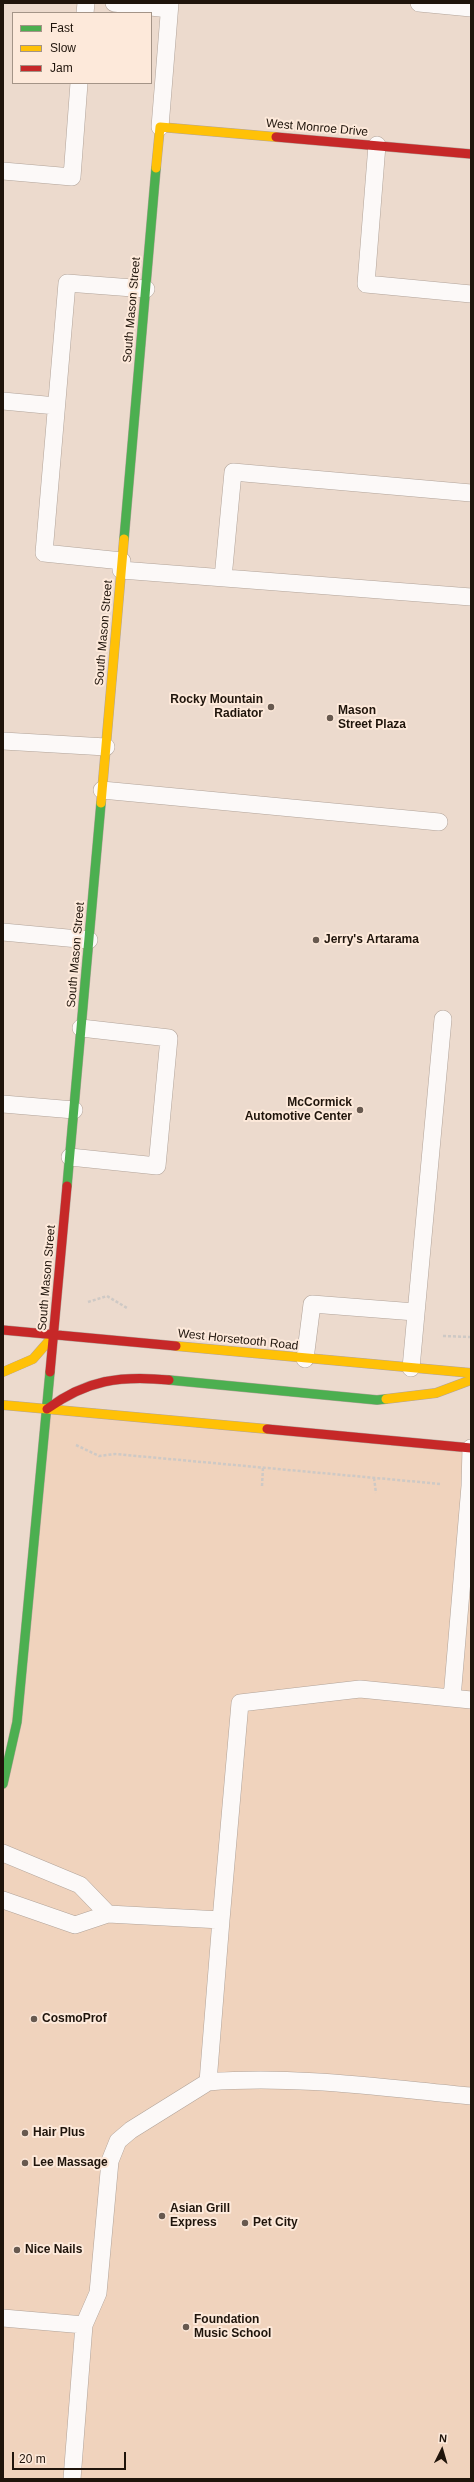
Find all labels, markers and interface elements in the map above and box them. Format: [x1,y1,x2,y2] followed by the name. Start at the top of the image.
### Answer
[12,12,152,84] legend
[50,21,73,35] text: Fast
[50,41,76,55] text: Slow
[50,61,73,75] text: Jam
[265,116,369,140] street label: West Monroe Drive
[120,257,144,363] street label: South Mason Street
[92,580,116,686] street label: South Mason Street
[170,693,263,721] place label: Rocky Mountain Radiator
[266,702,276,712] marker: Rocky Mountain Radiator
[338,704,406,732] place label: Mason Street Plaza
[325,713,335,723] marker: Mason Street Plaza
[64,902,88,1008] street label: South Mason Street
[324,933,419,947] place label: Jerry's Artarama
[311,935,321,945] marker: Jerry's Artarama
[245,1096,352,1124] place label: McCormick Automotive Center
[355,1105,365,1115] marker: McCormick Automotive Center
[35,1225,59,1331] street label: South Mason Street
[177,1327,299,1353] street label: West Horsetooth Road
[42,2012,107,2026] place label: CosmoProf
[29,2014,39,2024] marker: CosmoProf
[33,2126,85,2140] place label: Hair Plus
[20,2128,30,2138] marker: Hair Plus
[33,2156,108,2170] place label: Lee Massage
[20,2158,30,2168] marker: Lee Massage
[170,2202,230,2230] place label: Asian Grill Express
[157,2211,167,2221] marker: Asian Grill Express
[253,2216,298,2230] place label: Pet City
[240,2218,250,2228] marker: Pet City
[25,2243,82,2257] place label: Nice Nails
[12,2245,22,2255] marker: Nice Nails
[194,2313,271,2341] place label: Foundation Music School
[181,2322,191,2332] marker: Foundation Music School
[422,2430,462,2470] north arrow
[439,2432,448,2444] text: N
[14,2444,128,2470] scale bar
[19,2452,46,2466] text: 20 m

